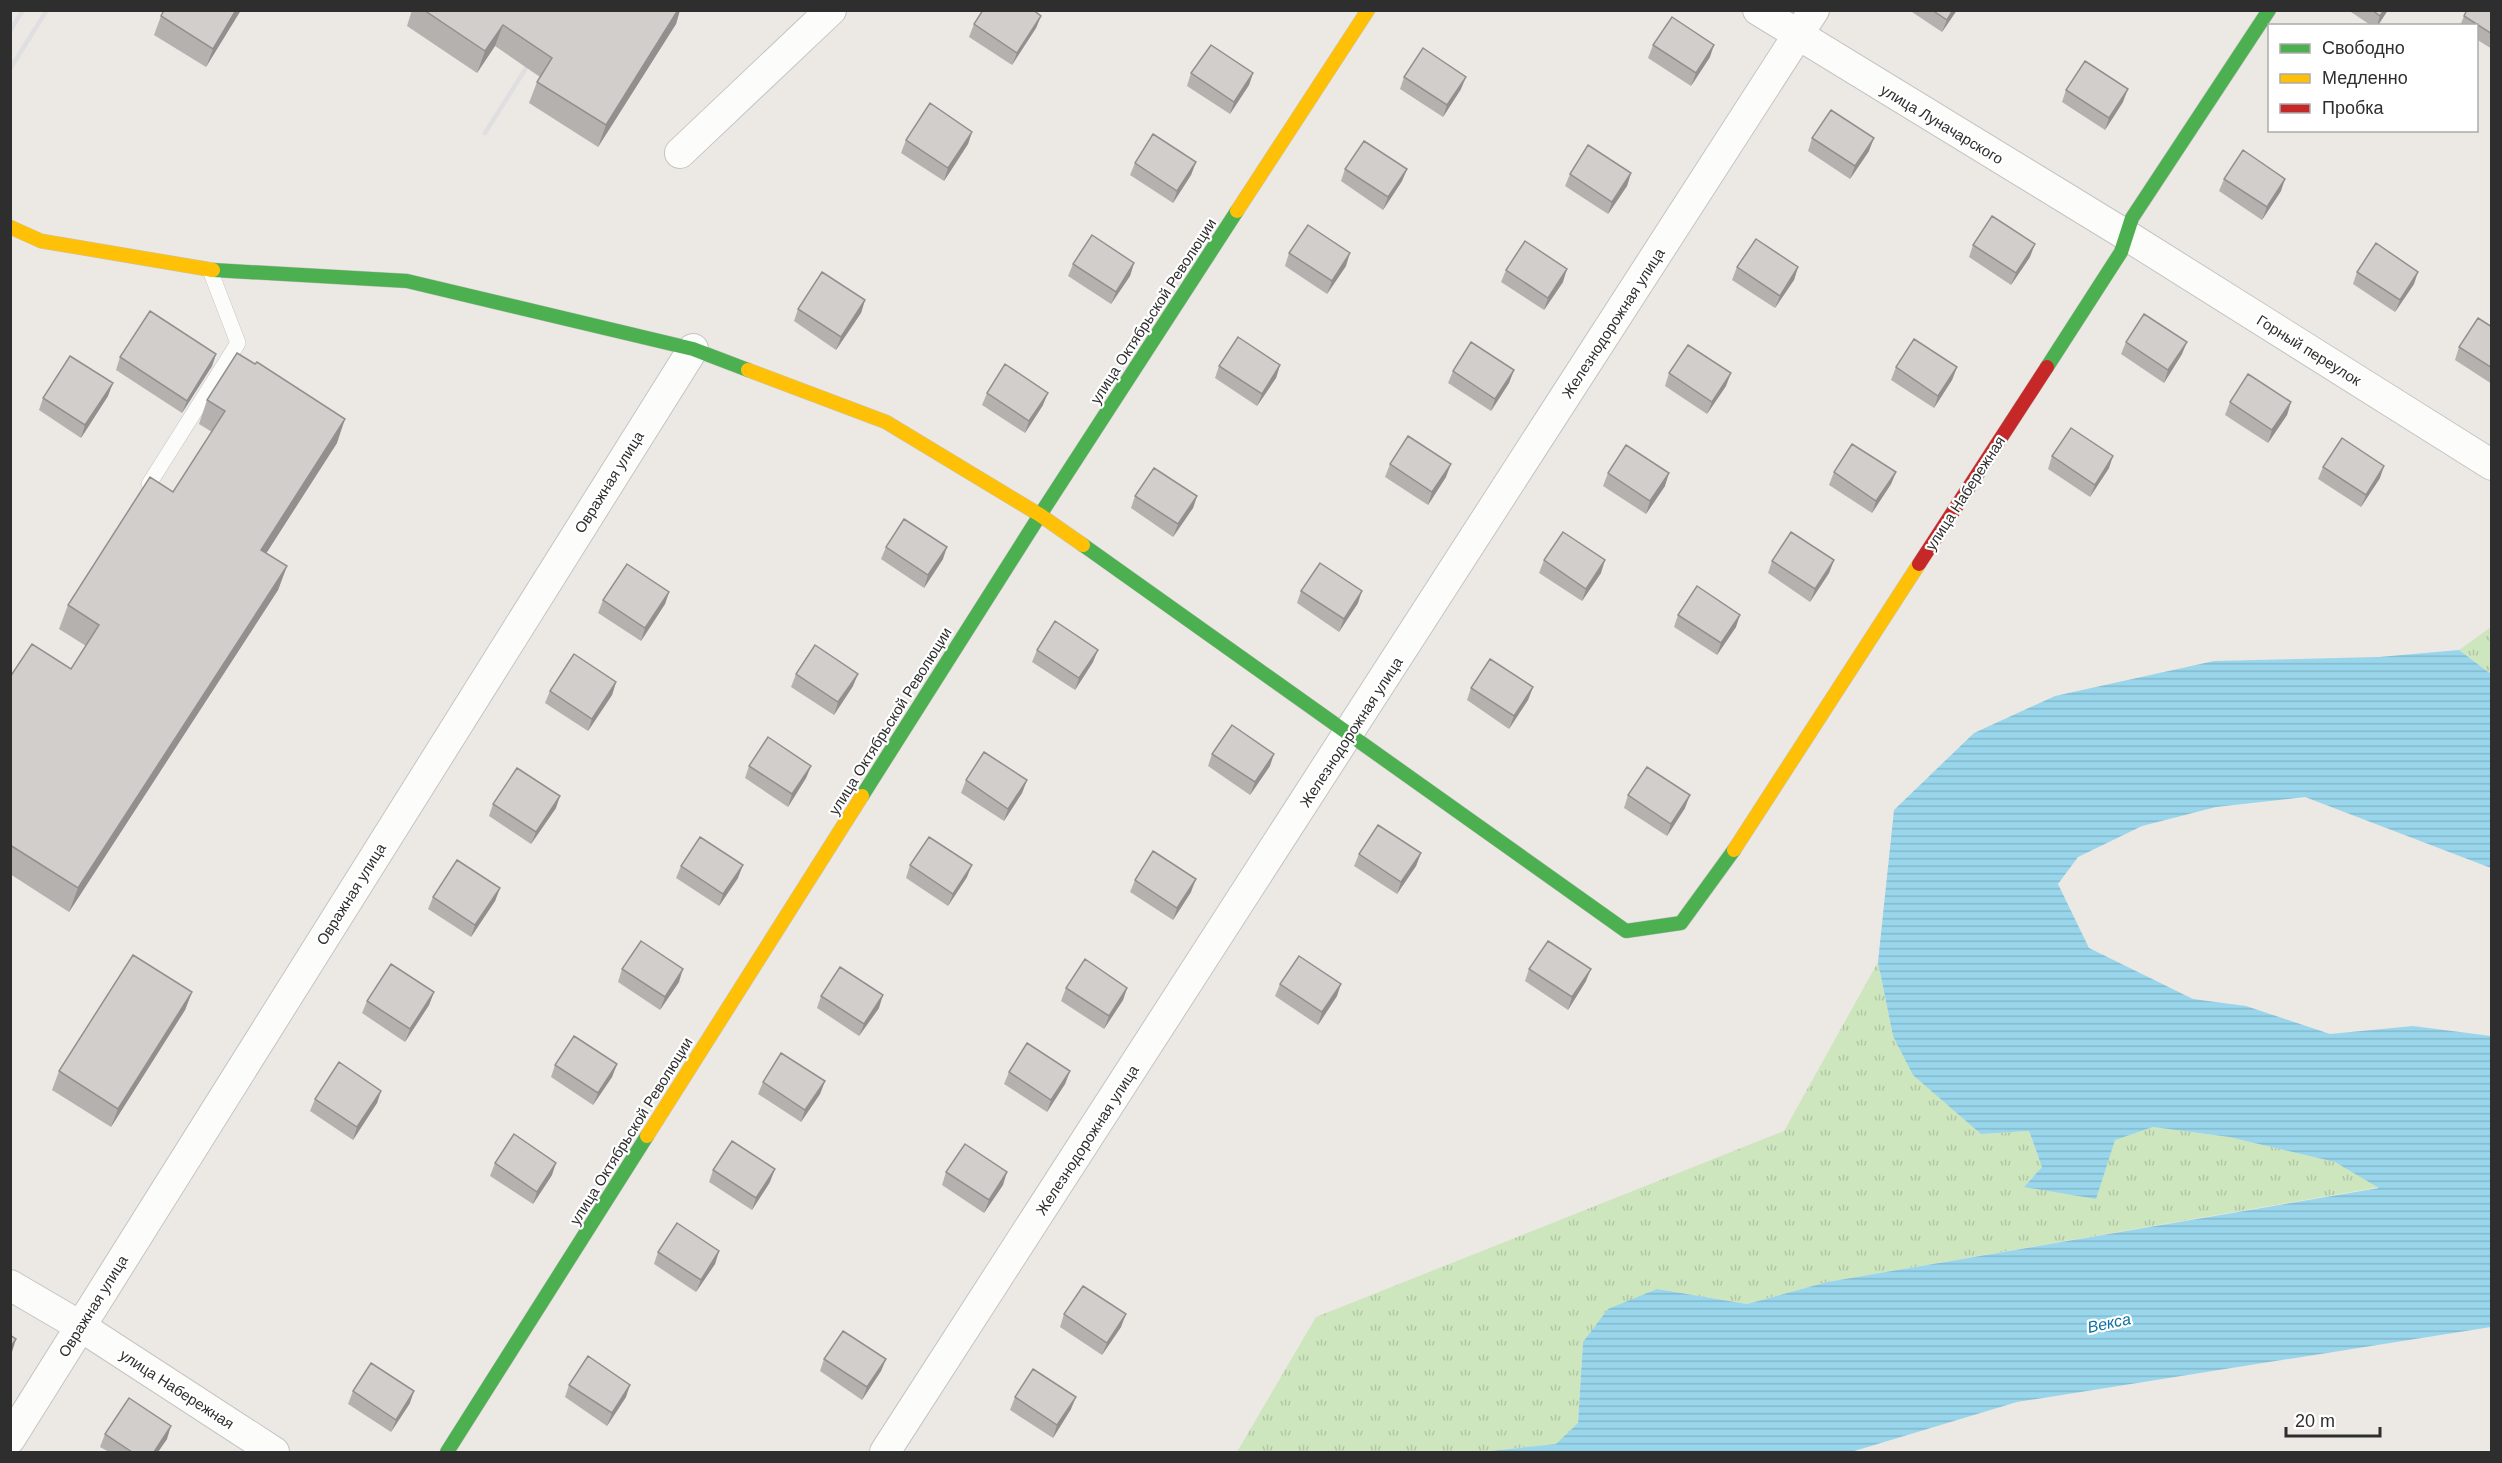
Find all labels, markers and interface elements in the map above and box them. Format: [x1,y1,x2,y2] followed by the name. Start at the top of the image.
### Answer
[2268,24,2478,132] legend
[2322,38,2405,58] text: Свободно
[2322,68,2408,88] text: Медленно
[1878,81,2006,167] street label: улица Луначарского
[2322,98,2385,118] text: Пробка
[1087,215,1219,407] street label: улица Октябрьской Революции
[1558,244,1668,401] street label: Железнодорожная улица
[2254,311,2364,389] street label: Горный переулок
[571,428,647,536] street label: Овражная улица
[1922,433,2008,553] street label: улица Набережная
[825,624,955,818] street label: улица Октябрьской Революции
[1296,653,1406,810] street label: Железнодорожная улица
[313,840,389,948] street label: Овражная улица
[566,1034,696,1228] street label: улица Октябрьской Революции
[1032,1061,1142,1218] street label: Железнодорожная улица
[55,1252,131,1360] street label: Овражная улица
[2086,1310,2132,1336] water label: Векса
[117,1346,237,1432] street label: улица Набережная
[2286,1400,2380,1438] scale bar
[2295,1411,2335,1431] text: 20 m

